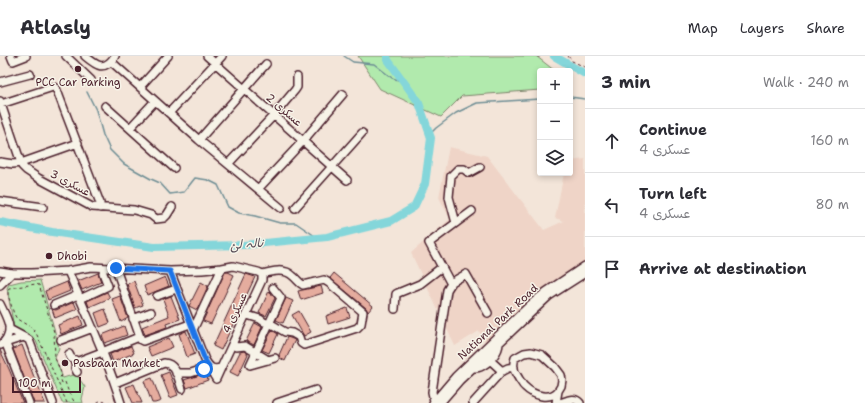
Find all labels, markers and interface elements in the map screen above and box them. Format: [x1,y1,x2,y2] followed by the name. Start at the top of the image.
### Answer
[20,15,91,40] text: Atlasly
[688,19,718,37] text: Map
[740,19,784,37] text: Layers
[806,19,845,37] text: Share
[73,64,83,74] marker: PCC Car Parking
[537,68,573,176] map controls
[537,68,573,104] button: +
[601,71,651,93] text: 3 min
[763,74,849,91] text: Walk · 240 m
[35,75,121,90] place label: PCC Car Parking
[263,90,305,130] street label: عسکری 2
[537,104,573,140] button: −
[639,120,707,140] text: Continue
[601,130,623,152] icon: ahead
[811,132,849,149] text: 160 m
[537,140,573,176] button: layers
[639,141,690,158] text: عسکری 4
[47,166,93,200] street label: عسکری 3
[639,184,707,204] text: Turn left
[601,194,623,216] icon: left
[815,196,849,213] text: 80 m
[639,205,690,222] text: عسکری 4
[229,235,266,253] water label: نالہ لئ
[57,249,87,264] place label: Dhobi
[44,251,54,261] marker: Dhobi
[601,258,623,280] icon: arrive
[107,259,125,277] route end
[639,259,807,279] text: Arrive at destination
[455,281,541,363] street label: National Park Road
[219,290,251,336] street label: عسکری 4
[73,356,160,371] place label: Pasbaan Market
[60,358,70,368] marker: Pasbaan Market
[195,360,213,378] route start
[12,375,81,394] scale bar
[18,376,51,391] text: 100 m

